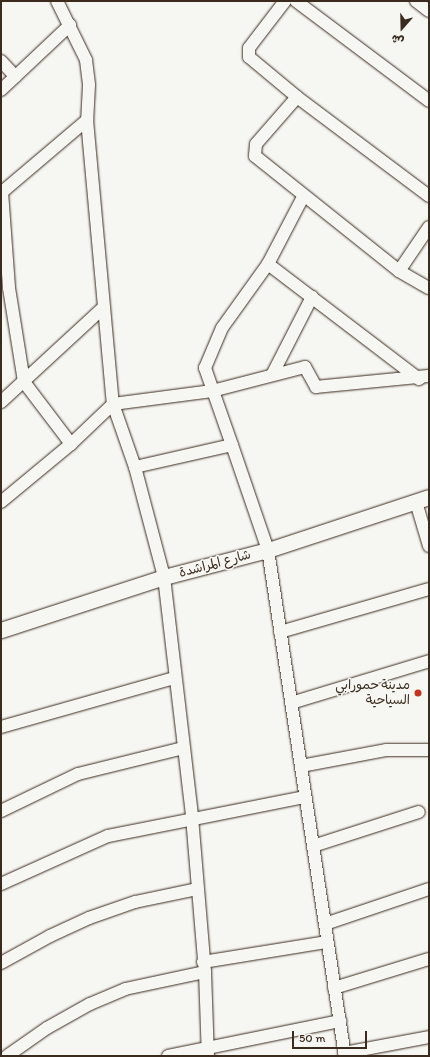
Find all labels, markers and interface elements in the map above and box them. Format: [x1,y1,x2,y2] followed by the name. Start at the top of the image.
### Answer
[382,8,422,48] north arrow
[390,32,406,48] text: ش
[177,547,253,581] street label: شارع المراشدة
[335,678,410,709] place label: مدينة حمورابي السياحية
[413,688,423,698] marker: مدينة حمورابي السياحية
[294,1023,369,1049] scale bar
[299,1031,325,1045] text: 50 m

